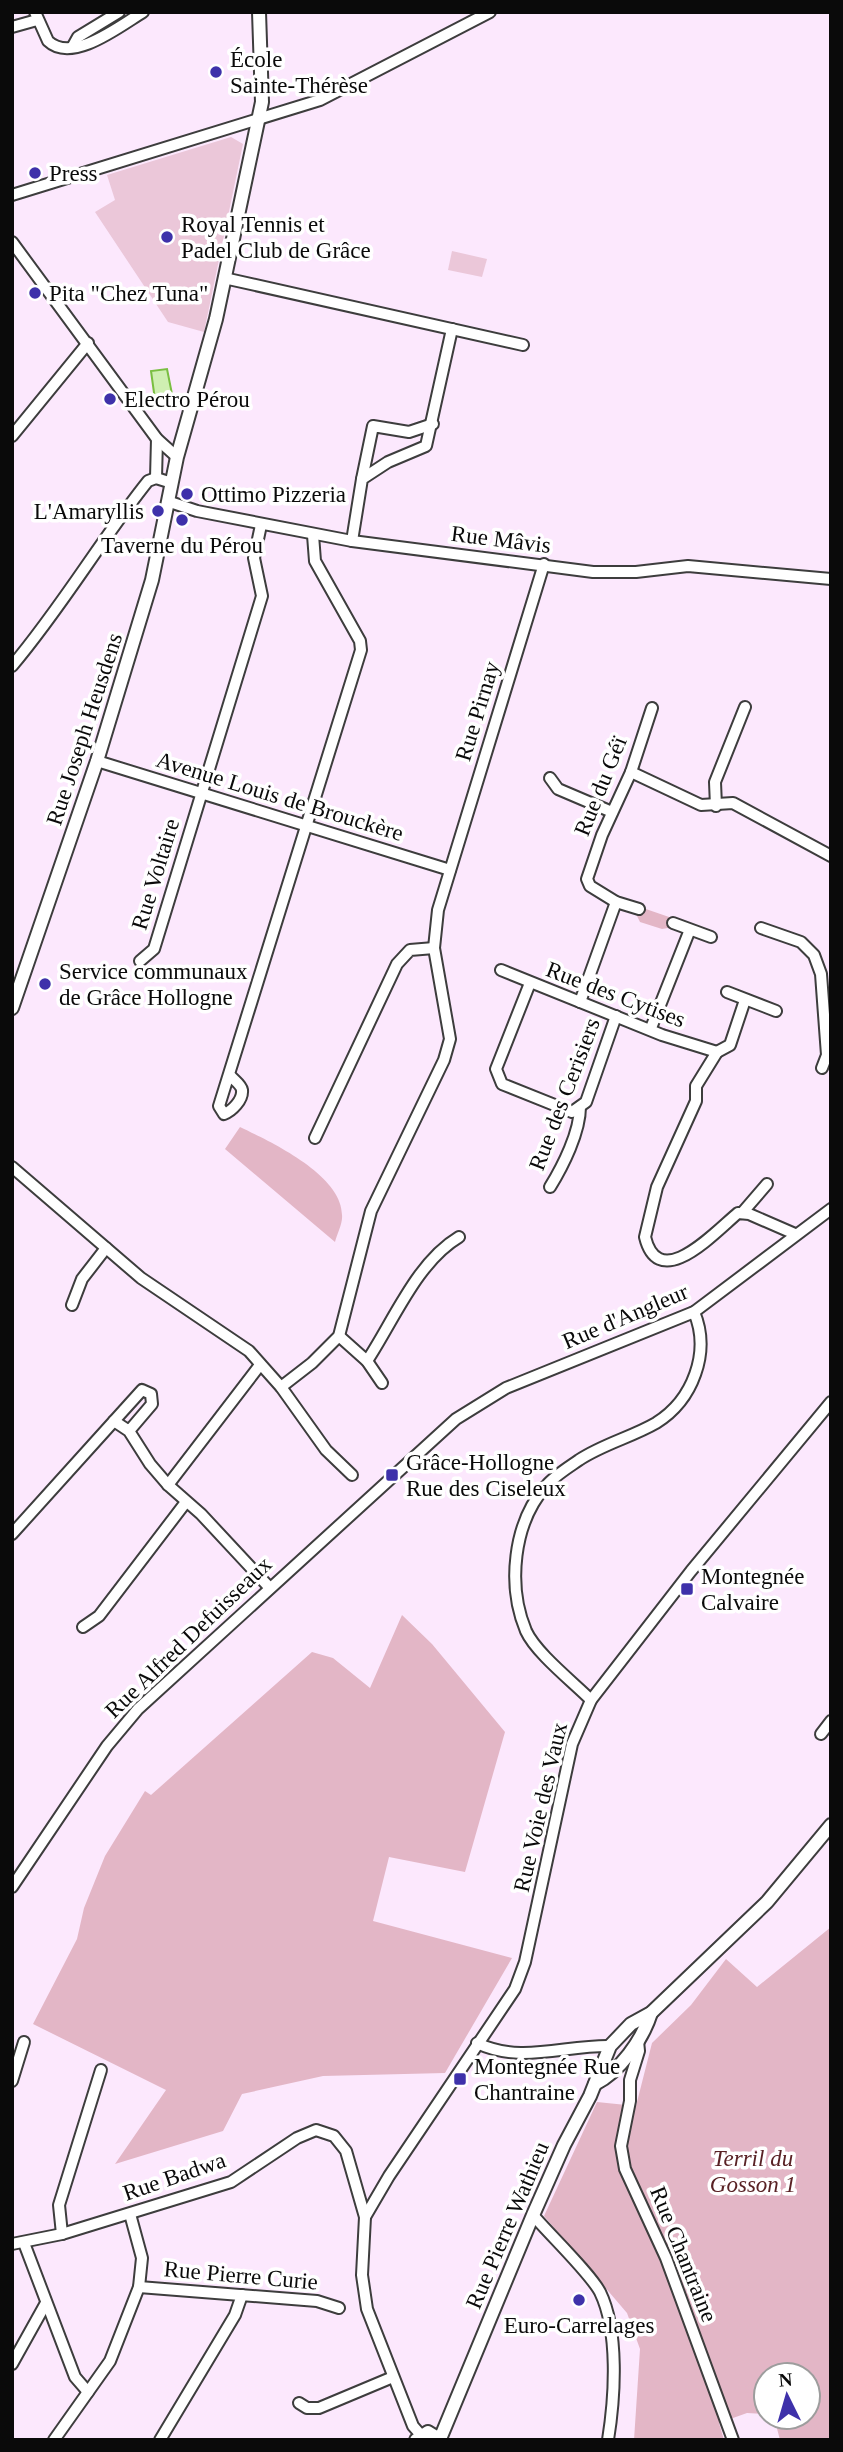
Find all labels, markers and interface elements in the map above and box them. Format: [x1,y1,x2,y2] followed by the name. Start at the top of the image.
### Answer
[230,47,368,98] place label: École Sainte-Thérèse
[208,64,224,80] marker: École Sainte-Thérèse
[49,161,98,186] place label: Press
[27,165,43,181] marker: Press
[181,212,371,263] place label: Royal Tennis et Padel Club de Grâce
[159,229,175,245] marker: Royal Tennis et Padel Club de Grâce
[49,281,208,306] place label: Pita "Chez Tuna"
[27,285,43,301] marker: Pita "Chez Tuna"
[124,387,250,412] place label: Electro Pérou
[102,391,118,407] marker: Electro Pérou
[201,482,346,507] place label: Ottimo Pizzeria
[179,486,195,502] marker: Ottimo Pizzeria
[34,499,144,524] place label: L'Amaryllis
[150,503,166,519] marker: L'Amaryllis
[174,512,190,528] marker: Taverne du Pérou
[450,521,552,558] street label: Rue Mâvis
[101,533,263,558] place label: Taverne du Pérou
[42,630,127,828] street label: Rue Joseph Heusdens
[450,658,505,764] street label: Rue Pirnay
[569,732,632,839] street label: Rue du Géï
[153,747,406,846] street label: Avenue Louis de Brouckère
[127,816,184,933] street label: Rue Voltaire
[543,956,689,1032] street label: Rue des Cytises
[59,959,248,1010] place label: Service communaux de Grâce Hollogne
[37,976,53,992] marker: Service communaux de Grâce Hollogne
[524,1015,605,1174] street label: Rue des Cerisiers
[559,1279,692,1354] street label: Rue d'Angleur
[406,1450,566,1501] place label: Grâce-Hollogne Rue des Ciseleux
[384,1467,400,1483] marker: Grâce-Hollogne Rue des Ciseleux
[100,1551,277,1723] street label: Rue Alfred Defuisseaux
[701,1564,804,1615] place label: Montegnée Calvaire
[679,1581,695,1597] marker: Montegnée Calvaire
[509,1719,572,1894] street label: Rue Voie des Vaux
[474,2054,620,2105] place label: Montegnée Rue Chantraine
[452,2071,468,2087] marker: Montegnée Rue Chantraine
[461,2137,554,2313] street label: Rue Pierre Wathieu
[710,2146,796,2197] park label: Terril du Gosson 1
[120,2147,229,2206] street label: Rue Badwa
[645,2183,722,2325] street label: Rue Chantraine
[163,2256,319,2295] street label: Rue Pierre Curie
[571,2292,587,2308] marker: Euro-Carrelages
[504,2313,654,2338] place label: Euro-Carrelages
[752,2361,822,2431] north arrow
[778,2368,794,2391] text: N

